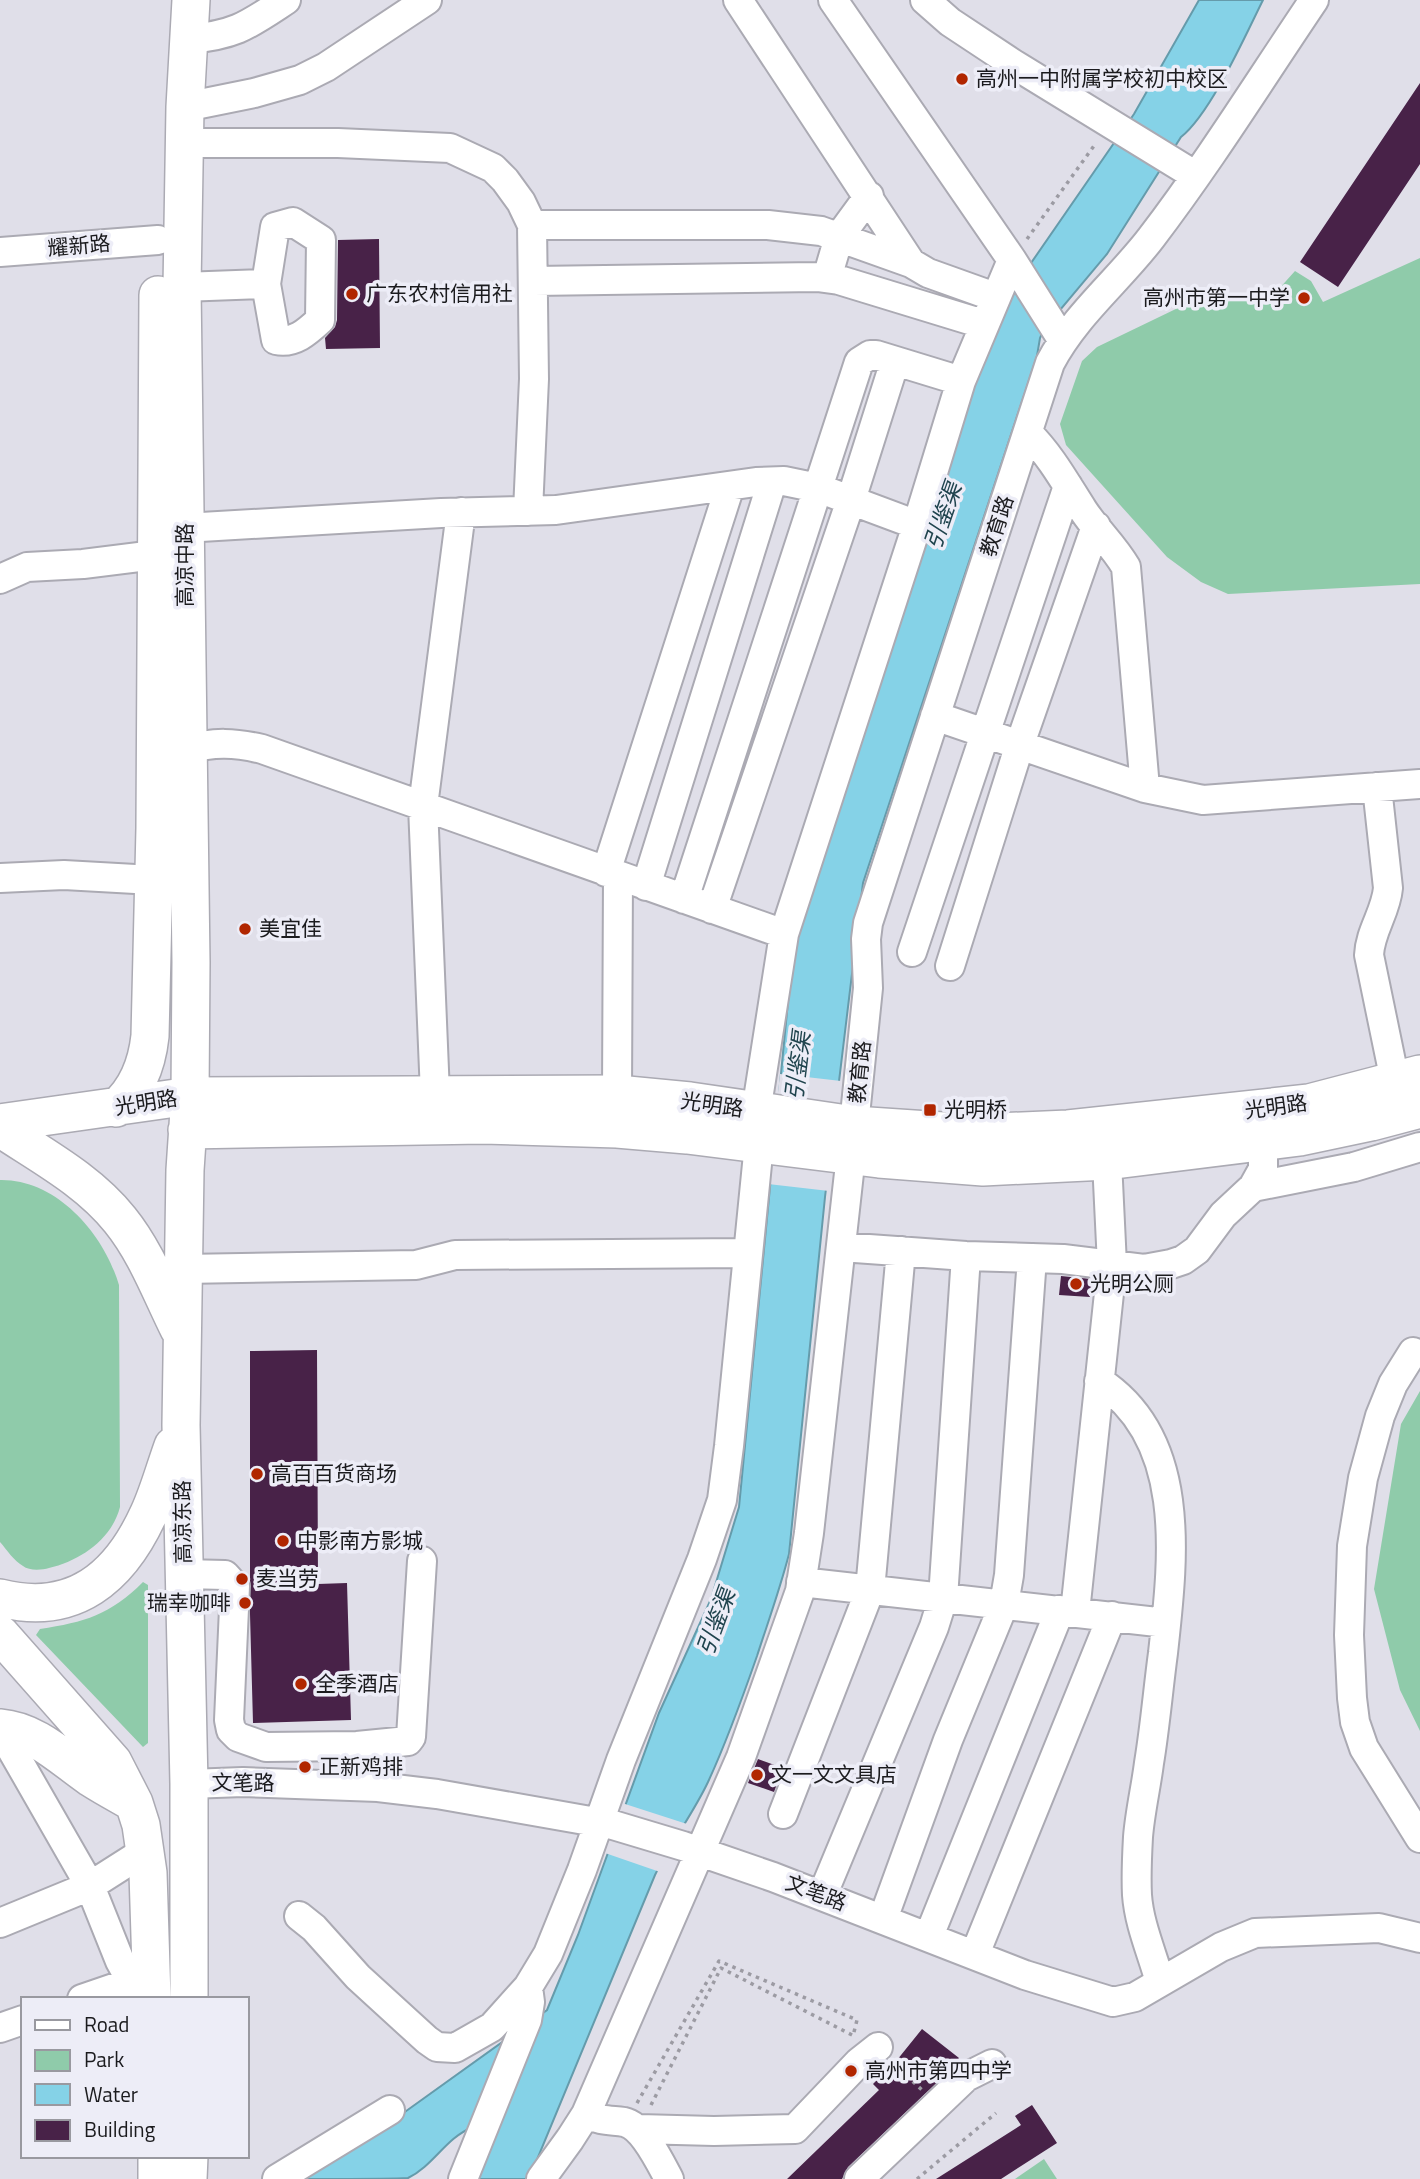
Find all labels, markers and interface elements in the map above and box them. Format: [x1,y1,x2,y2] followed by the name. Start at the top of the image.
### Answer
[976,62,1228,94] place label: 高州一中附属学校初中校区
[954,71,970,87] marker: 高州一中附属学校初中校区
[46,226,112,264] street label: 耀新路
[366,277,513,309] place label: 广东农村信用社
[1143,281,1290,313] place label: 高州市第一中学
[344,286,360,302] marker: 广东农村信用社
[1296,290,1312,306] marker: 高州市第一中学
[915,475,971,554] water label: 引鉴渠
[971,491,1021,561] street label: 教育路
[168,523,200,607] street label: 高凉中路
[259,912,322,944] place label: 美宜佳
[237,921,253,937] marker: 美宜佳
[776,1027,819,1102] water label: 引鉴渠
[840,1039,878,1105] street label: 教育路
[112,1081,179,1123] street label: 光明路
[679,1084,746,1124] street label: 光明路
[1242,1086,1309,1126] street label: 光明路
[944,1093,1007,1125] place label: 光明桥
[922,1102,938,1118] marker: 光明桥
[1090,1267,1174,1299] place label: 光明公厕
[1068,1276,1084,1292] marker: 光明公厕
[271,1457,397,1489] place label: 高百百货商场
[249,1466,265,1482] marker: 高百百货商场
[165,1480,199,1564] street label: 高凉东路
[297,1524,423,1556] place label: 中影南方影城
[275,1533,291,1549] marker: 中影南方影城
[256,1562,319,1594] place label: 麦当劳
[234,1571,250,1587] marker: 麦当劳
[687,1581,745,1660] water label: 引鉴渠
[147,1586,231,1618] place label: 瑞幸咖啡
[237,1595,253,1611] marker: 瑞幸咖啡
[315,1667,399,1699] place label: 全季酒店
[293,1676,309,1692] marker: 全季酒店
[319,1750,403,1782] place label: 正新鸡排
[771,1758,897,1790] place label: 文一文文具店
[297,1759,313,1775] marker: 正新鸡排
[212,1766,275,1798] street label: 文笔路
[749,1767,765,1783] marker: 文一文文具店
[781,1866,852,1918] street label: 文笔路
[21,1997,248,2158] legend
[84,2008,129,2040] text: Road
[84,2043,124,2075] text: Park
[865,2054,1012,2086] place label: 高州市第四中学
[843,2063,859,2079] marker: 高州市第四中学
[84,2078,138,2110] text: Water
[84,2113,156,2145] text: Building

